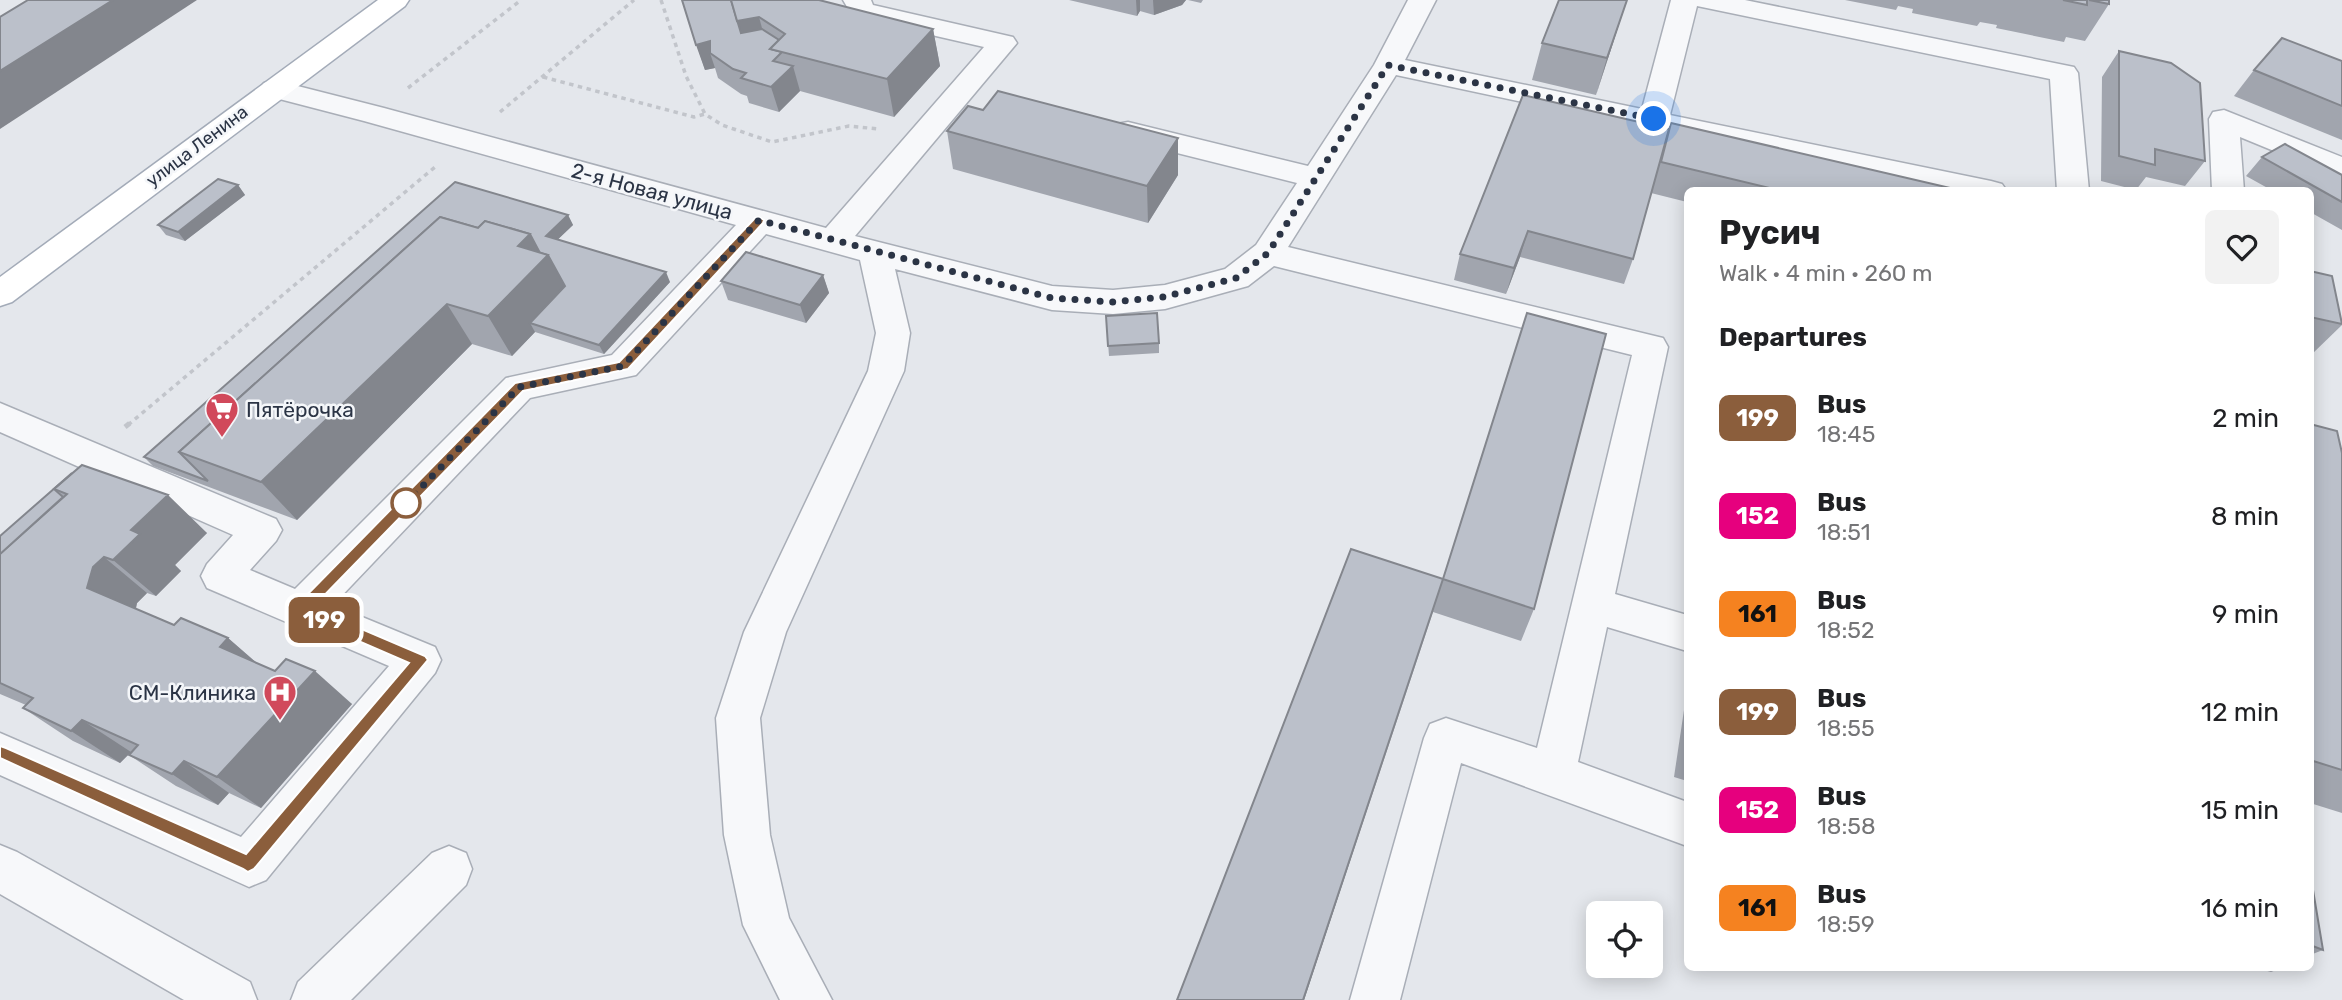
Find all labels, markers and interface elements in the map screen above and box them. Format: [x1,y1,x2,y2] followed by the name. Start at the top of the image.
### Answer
[142,101,252,191] street label: улица Ленина
[1636,101,1671,136] your location
[569,157,735,225] street label: 2-я Новая улица
[2205,210,2279,284] button: heart
[1719,213,1821,252] text: Русич
[1719,259,1933,287] text: Walk · 4 min · 260 m
[1719,322,1867,353] text: Departures
[1817,389,1866,420] text: Bus
[203,390,241,439] supermarket icon: Пятёрочка
[246,397,354,422] place label: Пятёрочка
[2212,403,2279,434] text: 2 min
[1736,404,1779,432] text: 199
[1817,420,1875,448] text: 18:45
[1817,487,1866,518] text: Bus
[391,488,421,518] unlabelled marker
[2211,501,2279,532] text: 8 min
[1736,502,1779,530] text: 152
[1817,518,1871,546] text: 18:51
[1817,585,1866,616] text: Bus
[284,597,364,643] line badge: 199
[2212,599,2279,630] text: 9 min
[1738,600,1777,628] text: 161
[303,606,345,634] text: 199
[1817,616,1875,644] text: 18:52
[261,673,299,722] hospital icon: СМ-Клиника
[129,680,256,705] place label: СМ-Клиника
[1817,683,1866,714] text: Bus
[2201,697,2279,728] text: 12 min
[1736,698,1779,726] text: 199
[1817,714,1875,742] text: 18:55
[1817,781,1866,812] text: Bus
[2201,795,2279,826] text: 15 min
[1736,796,1779,824] text: 152
[1817,812,1876,840] text: 18:58
[1817,879,1866,910] text: Bus
[2201,893,2279,924] text: 16 min
[1738,894,1777,922] text: 161
[1586,901,1663,978] map controls
[1586,901,1663,978] button: locate
[1817,910,1875,938] text: 18:59

